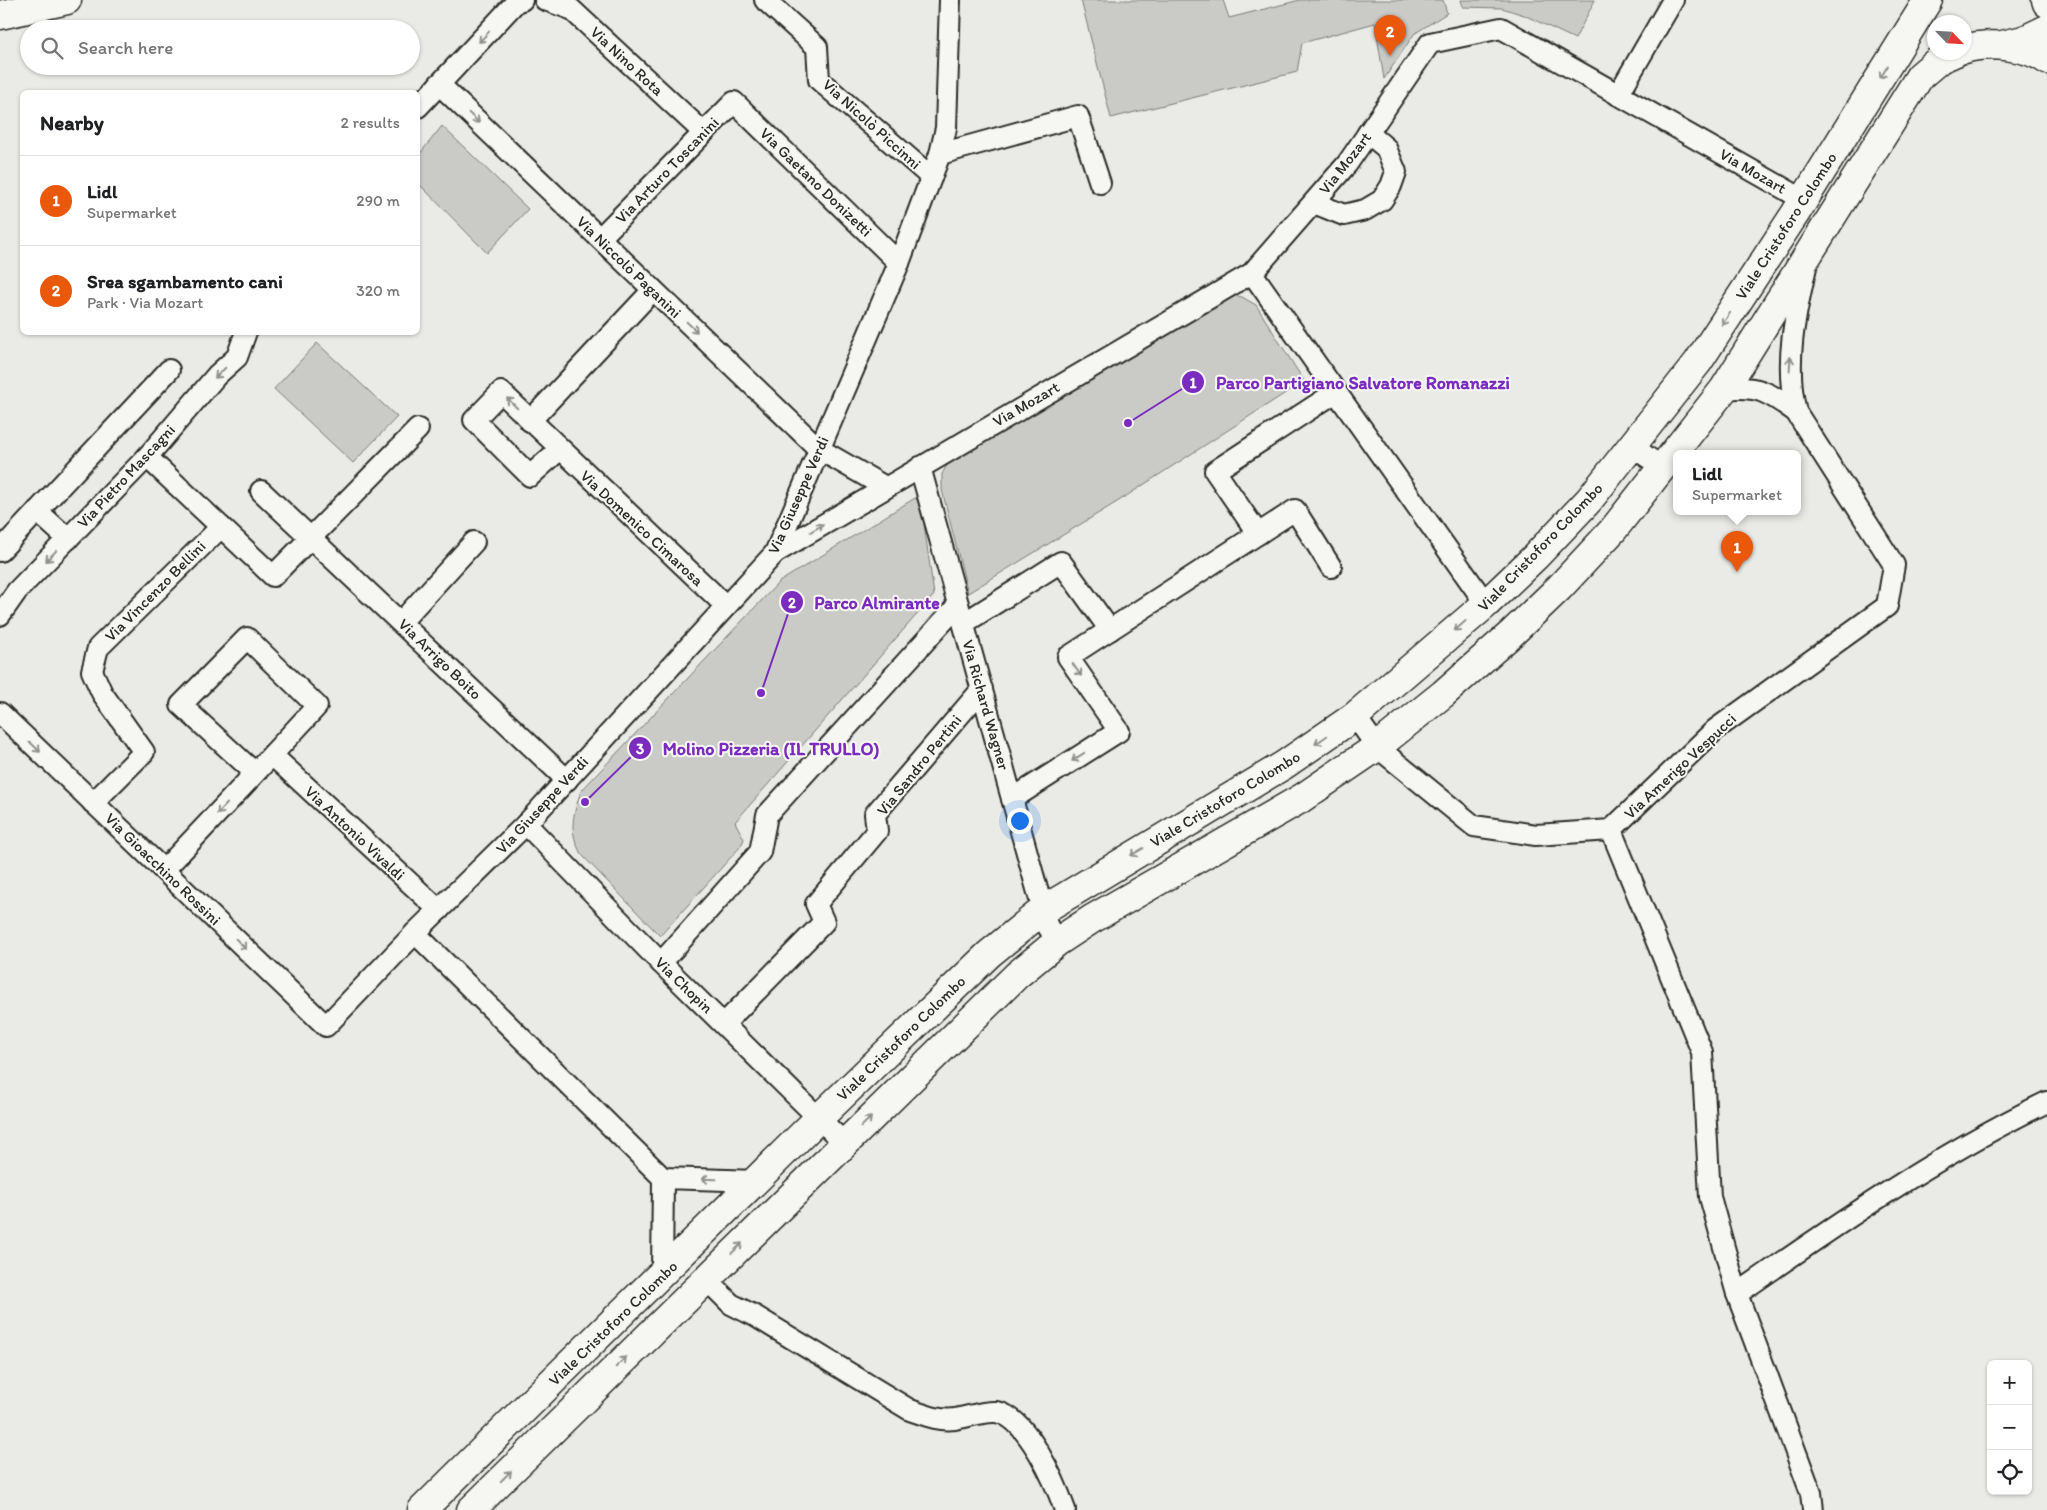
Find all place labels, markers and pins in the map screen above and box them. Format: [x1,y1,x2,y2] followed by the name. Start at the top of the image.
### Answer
[1374,15,1406,56] pin: 2
[1181,366,1519,399] callout: Parco Partigiano Salvatore Romanazzi
[1721,531,1753,572] pin: 1
[780,586,950,619] callout: Parco Almirante
[628,732,890,765] callout: Molino Pizzeria (IL TRULLO)

